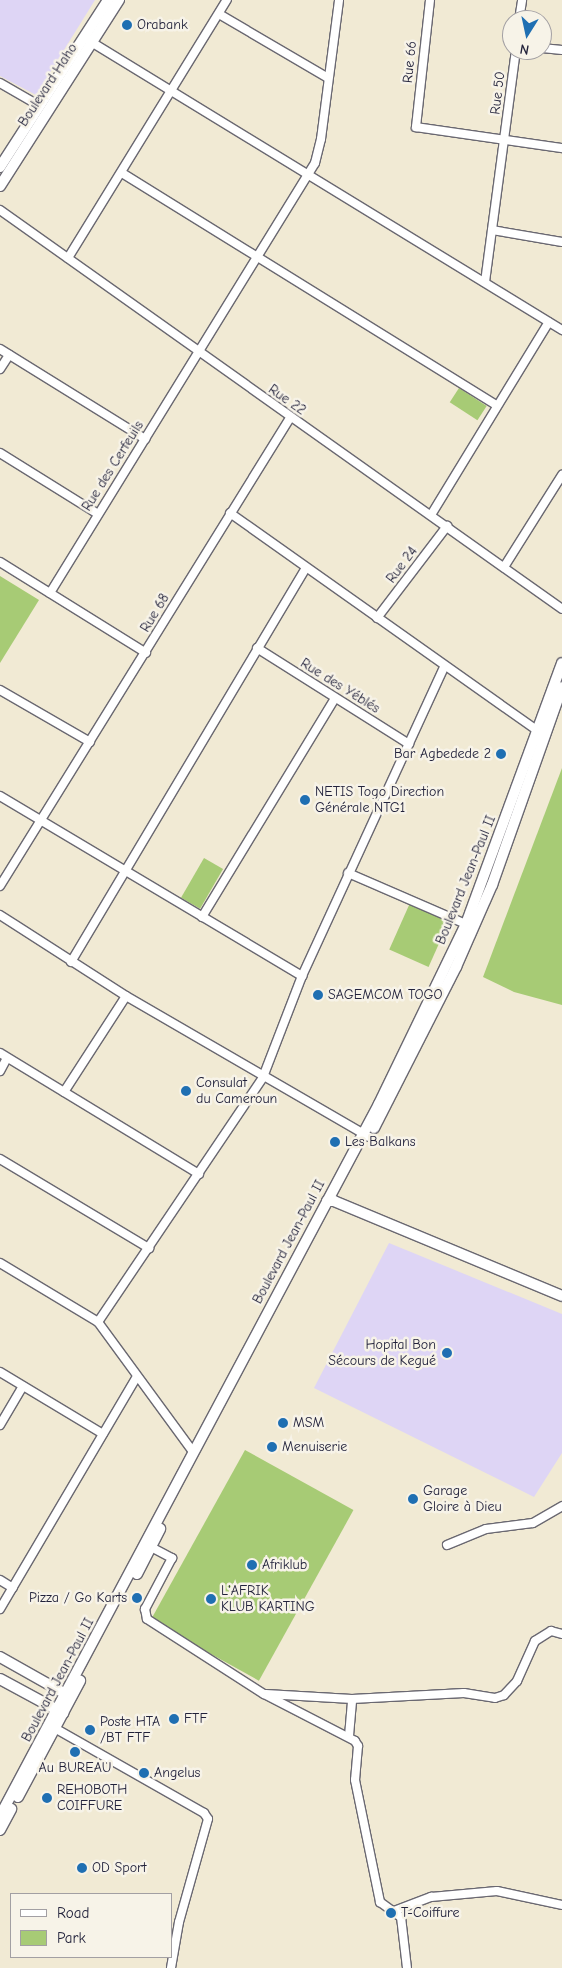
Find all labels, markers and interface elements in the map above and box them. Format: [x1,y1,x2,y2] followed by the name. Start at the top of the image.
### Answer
[502,10,552,60] north arrow
[137,17,188,33] place label: Orabank
[121,19,133,31] marker: Orabank
[15,40,81,130] street label: Boulevard Haho
[399,40,421,84] street label: Rue 66
[519,40,530,58] text: N
[487,70,509,116] street label: Rue 50
[265,381,309,419] street label: Rue 22
[79,418,147,514] street label: Rue des Cerfeuils
[383,543,421,587] street label: Rue 24
[137,591,173,635] street label: Rue 68
[297,655,383,717] street label: Rue des Yéblés
[394,746,491,762] place label: Bar Agbedede 2
[495,748,507,760] marker: Bar Agbedede 2
[315,784,444,816] place label: NETIS Togo Direction Générale NTG1
[299,794,311,806] marker: NETIS Togo Direction Générale NTG1
[432,813,500,947] street label: Boulevard Jean-Paul II
[328,987,442,1003] place label: SAGEMCOM TOGO
[312,989,324,1001] marker: SAGEMCOM TOGO
[196,1075,277,1108] place label: Consulat du Cameroun
[180,1085,192,1097] marker: Consulat du Cameroun
[345,1134,416,1150] place label: Les Balkans
[329,1136,341,1148] marker: Les Balkans
[249,1177,329,1307] street label: Boulevard Jean-Paul II
[328,1337,436,1370] place label: Hopital Bon Sécours de Kegué
[440,1346,454,1360] marker: Hopital Bon Sécours de Kegué
[293,1415,324,1431] place label: MSM
[277,1417,289,1429] marker: MSM
[282,1439,347,1455] place label: Menuiserie
[266,1441,278,1453] marker: Menuiserie
[423,1483,502,1515] place label: Garage Gloire à Dieu
[407,1493,419,1505] marker: Garage Gloire à Dieu
[262,1557,307,1573] place label: Afriklub
[246,1559,258,1571] marker: Afriklub
[221,1583,315,1615] place label: L'AFRIK KLUB KARTING
[29,1590,127,1606] place label: Pizza / Go Karts
[131,1592,143,1604] marker: Pizza / Go Karts
[205,1593,217,1605] marker: L'AFRIK KLUB KARTING
[18,1615,98,1745] street label: Boulevard Jean-Paul II
[184,1711,207,1727] place label: FTF
[168,1713,180,1725] marker: FTF
[100,1714,160,1746] place label: Poste HTA /BT FTF
[84,1724,96,1736] marker: Poste HTA /BT FTF
[69,1746,81,1758] marker: Au BUREAU
[39,1760,111,1776] place label: Au BUREAU
[154,1765,200,1781] place label: Angelus
[138,1767,150,1779] marker: Angelus
[57,1782,127,1814] place label: REHOBOTH COIFFURE
[41,1792,53,1804] marker: REHOBOTH COIFFURE
[92,1860,147,1876] place label: OD Sport
[76,1862,88,1874] marker: OD Sport
[10,1893,172,1958] legend
[57,1904,89,1922] text: Road
[401,1905,459,1921] place label: T-Coiffure
[385,1907,397,1919] marker: T-Coiffure
[57,1929,86,1947] text: Park

